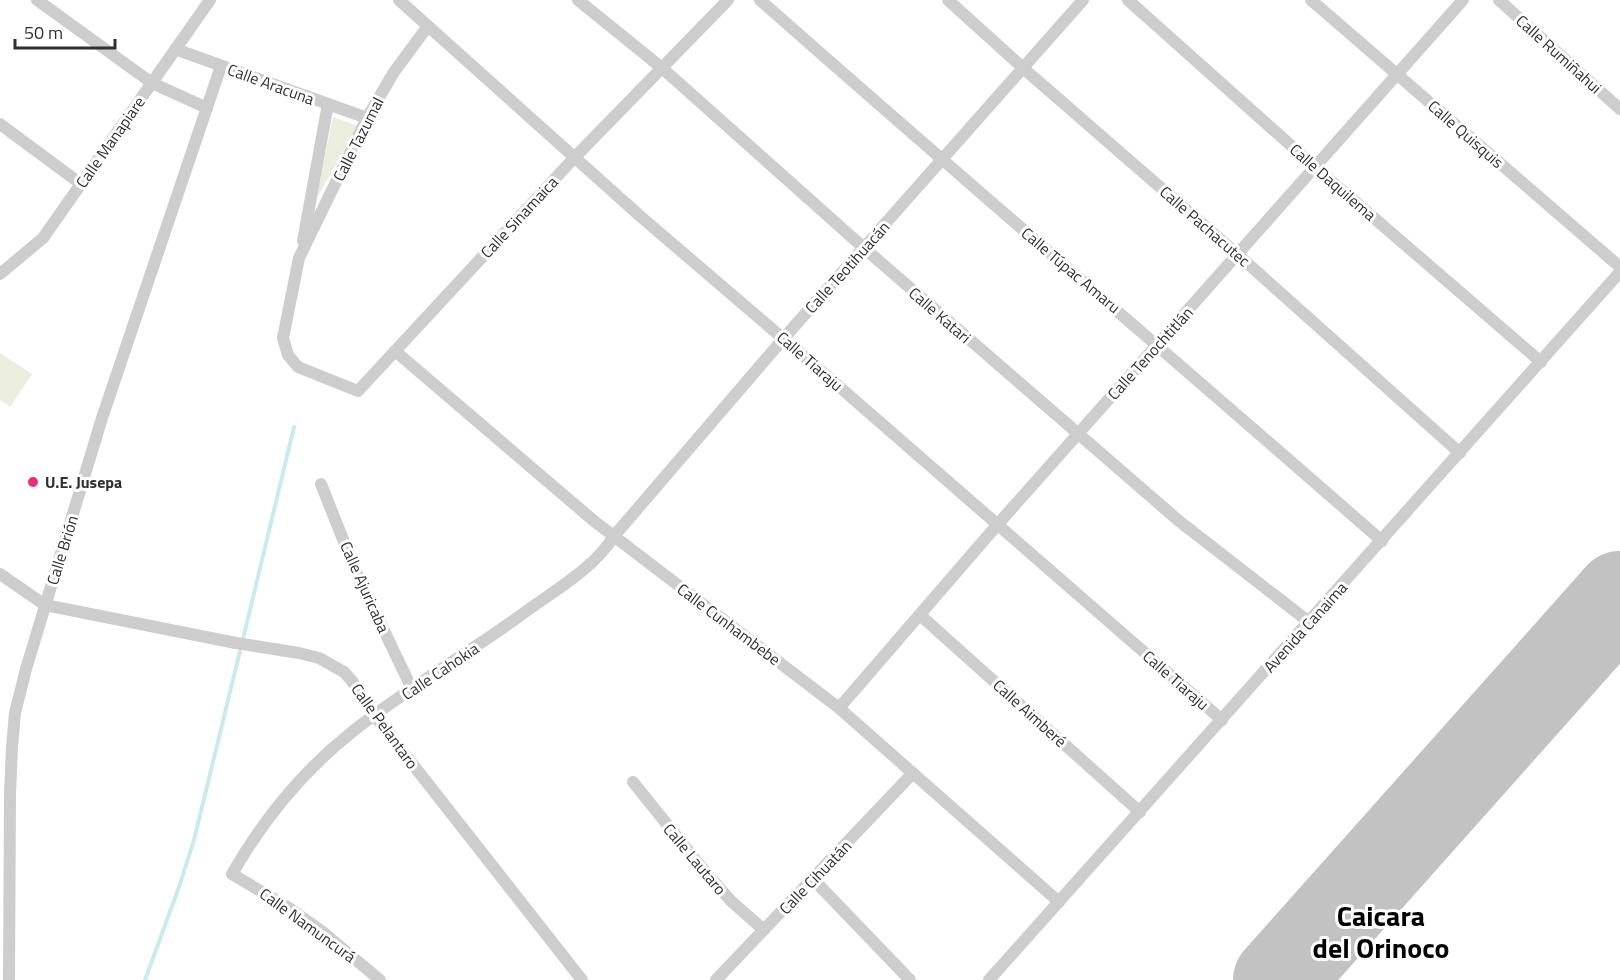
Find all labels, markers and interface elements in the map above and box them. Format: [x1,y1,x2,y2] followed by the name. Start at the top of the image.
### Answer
[1511,9,1607,99] street label: Calle Rumiñahui
[15,12,116,50] scale bar
[24,19,63,46] text: 50 m
[224,57,318,111] street label: Calle Aracuna
[69,91,151,193] street label: Calle Manapiare
[327,93,389,185] street label: Calle Tazumal
[1423,94,1509,174] street label: Calle Quisquis
[1285,138,1381,226] street label: Calle Daquilema
[475,171,563,263] street label: Calle Sinamaica
[1155,180,1255,272] street label: Calle Pachacutec
[799,216,895,318] street label: Calle Teotihuacán
[1016,221,1126,319] street label: Calle Túpac Amaru
[904,281,976,349] street label: Calle Katari
[1101,301,1199,405] street label: Calle Tenochtitlán
[771,325,849,397] street label: Calle Tiaraju
[45,470,122,494] place label: U.E. Jusepa
[26,475,40,489] marker: U.E. Jusepa
[40,512,84,588] street label: Calle Brión
[334,537,396,637] street label: Calle Ajuricaba
[1258,576,1352,678] street label: Avenida Canaima
[672,577,786,671] street label: Calle Cunhambebe
[397,636,483,706] street label: Calle Cahokia
[1137,644,1215,716] street label: Calle Tiaraju
[988,673,1072,753] street label: Calle Aimberé
[346,678,424,774] street label: Calle Pelantaro
[658,818,732,900] street label: Calle Lautaro
[773,834,857,920] street label: Calle Cihuatán
[255,882,361,968] street label: Calle Namuncurá
[1313,894,1449,969] district label: Caicara del Orinoco

